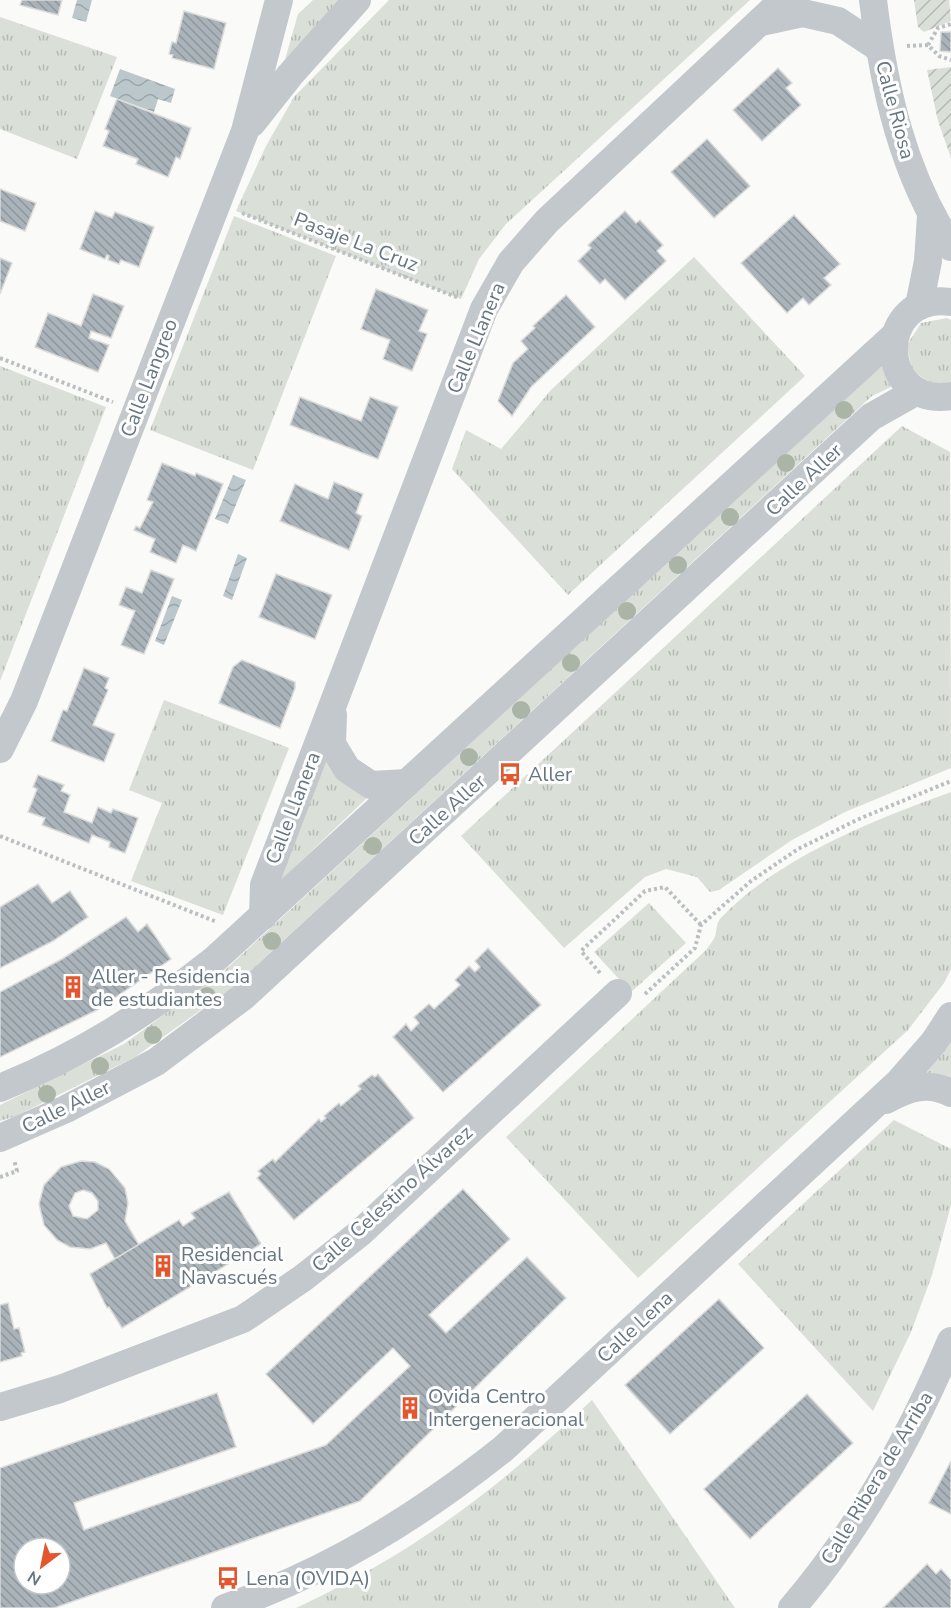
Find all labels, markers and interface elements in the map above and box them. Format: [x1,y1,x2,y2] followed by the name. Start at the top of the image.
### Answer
[869,58,921,162] street label: Calle Riosa
[290,206,422,278] street label: Pasaje La Cruz
[440,278,512,398] street label: Calle Llanera
[114,315,184,441] street label: Calle Langreo
[760,438,848,522] street label: Calle Aller
[259,748,327,868] street label: Calle Llanera
[497,761,523,787] bus stop icon: Aller
[528,761,572,788] place label: Aller
[403,768,491,852] street label: Calle Aller
[91,963,250,1013] place label: Aller - Residencia de estudiantes
[60,974,86,1000] building icon: Aller - Residencia de estudiantes
[17,1074,115,1140] street label: Calle Aller
[306,1119,478,1279] street label: Calle Celestino Álvarez
[181,1241,283,1291] place label: Residencial Navascués
[150,1253,176,1279] building icon: Residencial Navascués
[591,1285,679,1369] street label: Calle Lena
[428,1383,584,1433] place label: Ovida Centro Intergeneracional
[815,1386,939,1570] street label: Calle Ribera de Arriba
[397,1395,423,1421] building icon: Ovida Centro Intergeneracional
[12,1536,72,1596] north arrow
[24,1565,45,1590] text: N
[215,1565,241,1591] bus stop icon: Lena (OVIDA)
[246,1565,370,1592] place label: Lena (OVIDA)

